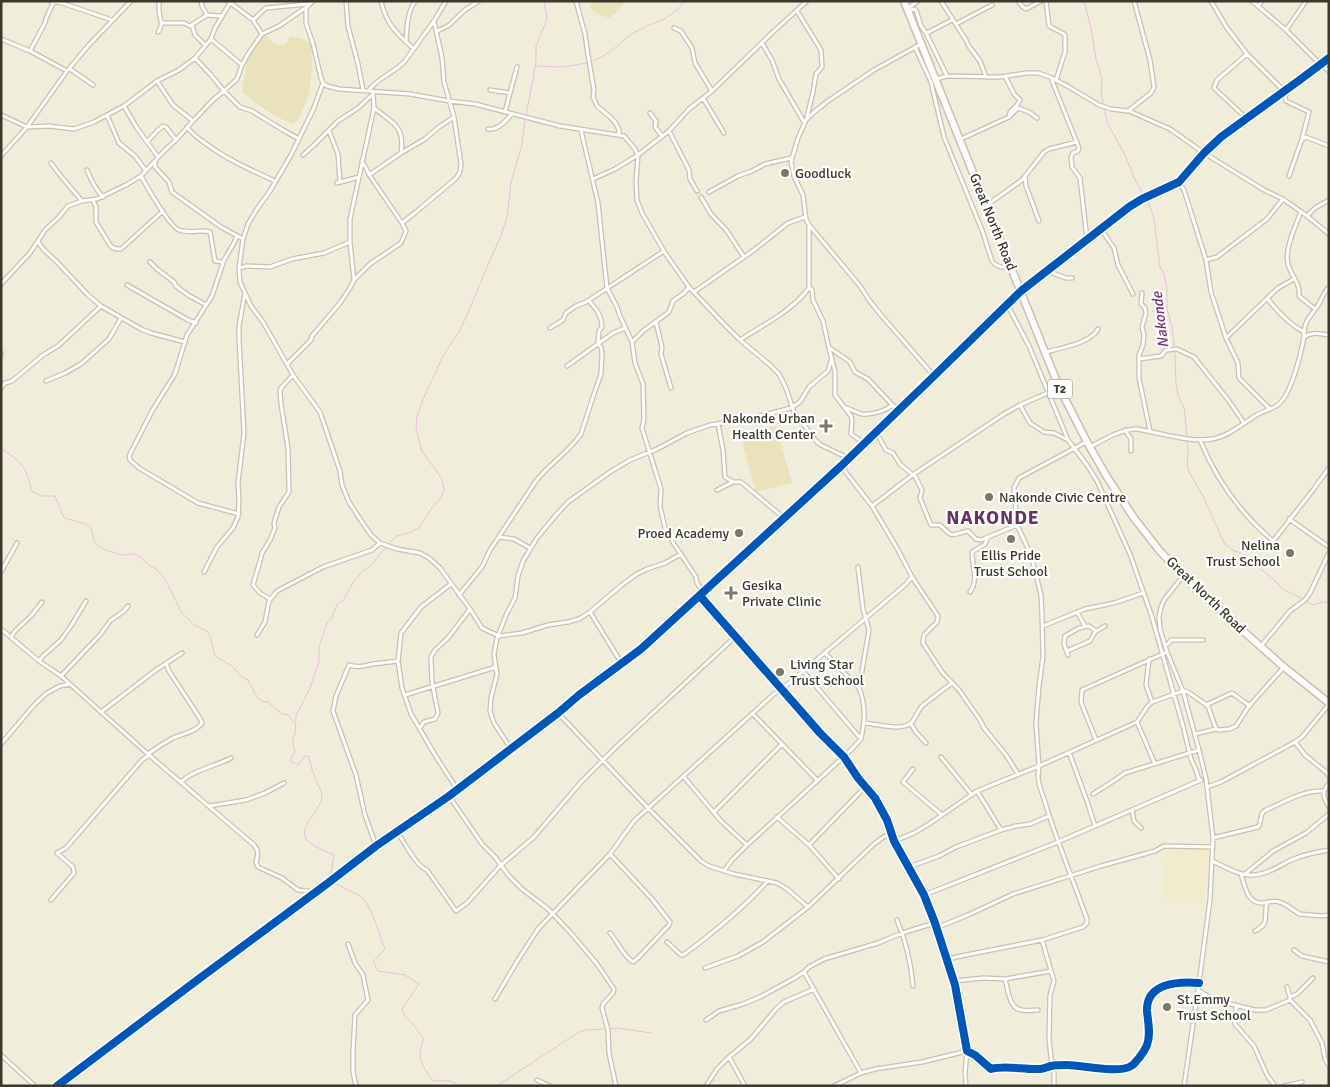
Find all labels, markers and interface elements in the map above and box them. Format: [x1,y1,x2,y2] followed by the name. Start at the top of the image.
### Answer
[795,165,851,182] place label: Goodluck
[779,167,791,179] marker: Goodluck
[966,171,1020,273] street label: Great North Road
[1147,289,1172,349] water label: Nakonde
[1048,379,1072,398] road number: T2
[723,410,816,443] place label: Nakonde Urban Health Center
[819,419,833,433] marker: Nakonde Urban Health Center
[999,489,1126,506] place label: Nakonde Civic Centre
[983,491,995,503] marker: Nakonde Civic Centre
[946,506,1040,530] district label: NAKONDE
[638,525,729,542] place label: Proed Academy
[733,527,745,539] marker: Proed Academy
[1005,533,1017,545] marker: Ellis Pride Trust School
[1206,537,1280,570] place label: Nelina Trust School
[974,547,1048,580] place label: Ellis Pride Trust School
[1284,547,1296,559] marker: Nelina Trust School
[1163,553,1249,637] street label: Great North Road
[742,577,822,610] place label: Gesika Private Clinic
[724,586,738,600] marker: Gesika Private Clinic
[790,656,864,689] place label: Living Star Trust School
[774,666,786,678] marker: Living Star Trust School
[1177,991,1251,1024] place label: St.Emmy Trust School
[1161,1001,1173,1013] marker: St.Emmy Trust School

